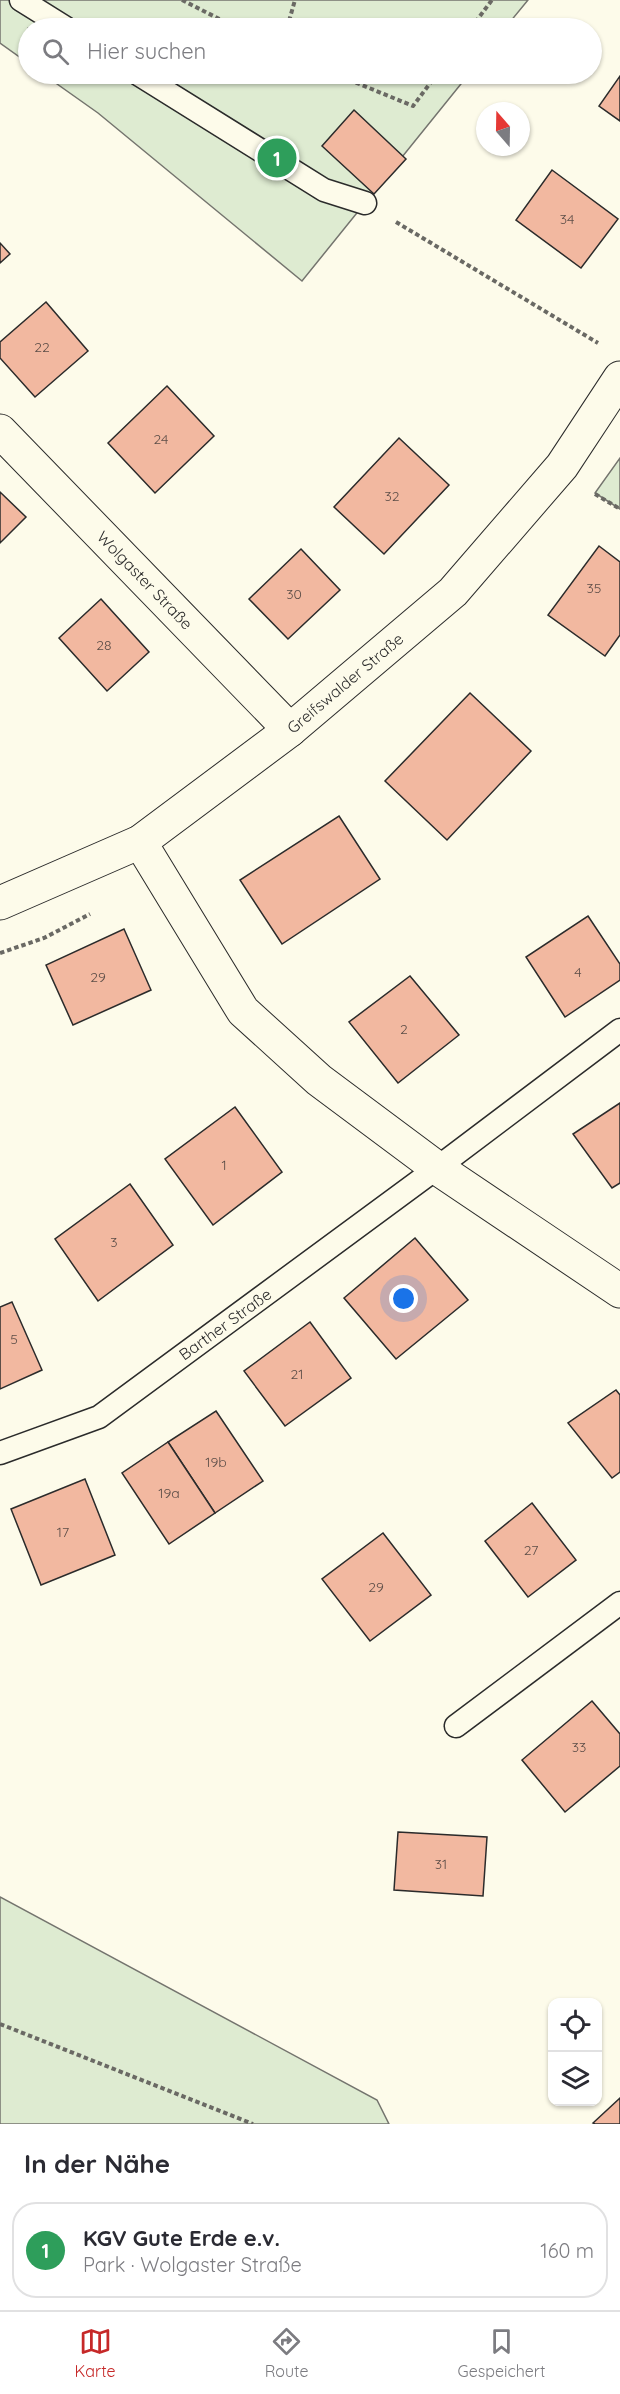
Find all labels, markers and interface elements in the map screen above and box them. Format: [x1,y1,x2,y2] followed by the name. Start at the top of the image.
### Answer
[18,18,602,84] search box
[39,35,72,68] icon: search
[87,37,206,65] text: Hier suchen
[476,102,530,156] north arrow
[258,136,296,180] pin: 1
[560,210,574,228] house number: 34
[34,338,50,356] house number: 22
[154,430,168,448] house number: 24
[384,487,400,505] house number: 32
[93,527,197,633] street label: Wolgaster Straße
[587,579,601,597] house number: 35
[286,585,302,603] house number: 30
[283,628,407,738] street label: Greifswalder Straße
[96,636,112,654] house number: 28
[574,963,582,981] house number: 4
[90,968,106,986] house number: 29
[400,1020,408,1038] house number: 2
[221,1156,227,1174] house number: 1
[110,1233,118,1251] house number: 3
[175,1284,275,1364] street label: Barther Straße
[389,1284,418,1313] your location
[10,1330,18,1348] house number: 5
[291,1365,303,1383] house number: 21
[205,1453,227,1471] house number: 19b
[158,1484,180,1502] house number: 19a
[57,1523,69,1541] house number: 17
[524,1541,538,1559] house number: 27
[368,1578,384,1596] house number: 29
[572,1738,586,1756] house number: 33
[435,1855,447,1873] house number: 31
[548,1998,602,2106] map controls
[548,1998,602,2052] button: locate
[548,2052,602,2106] button: layers
[24,2147,170,2180] text: In der Nähe
[83,2224,280,2252] text: KGV Gute Erde e.v.
[42,2238,49,2263] text: 1
[540,2238,594,2263] text: 160 m
[83,2252,302,2277] text: Park · Wolgaster Straße
[75,2325,116,2381] tab: Karte
[265,2325,309,2381] tab: Route
[458,2325,545,2381] tab: Gespeichert

